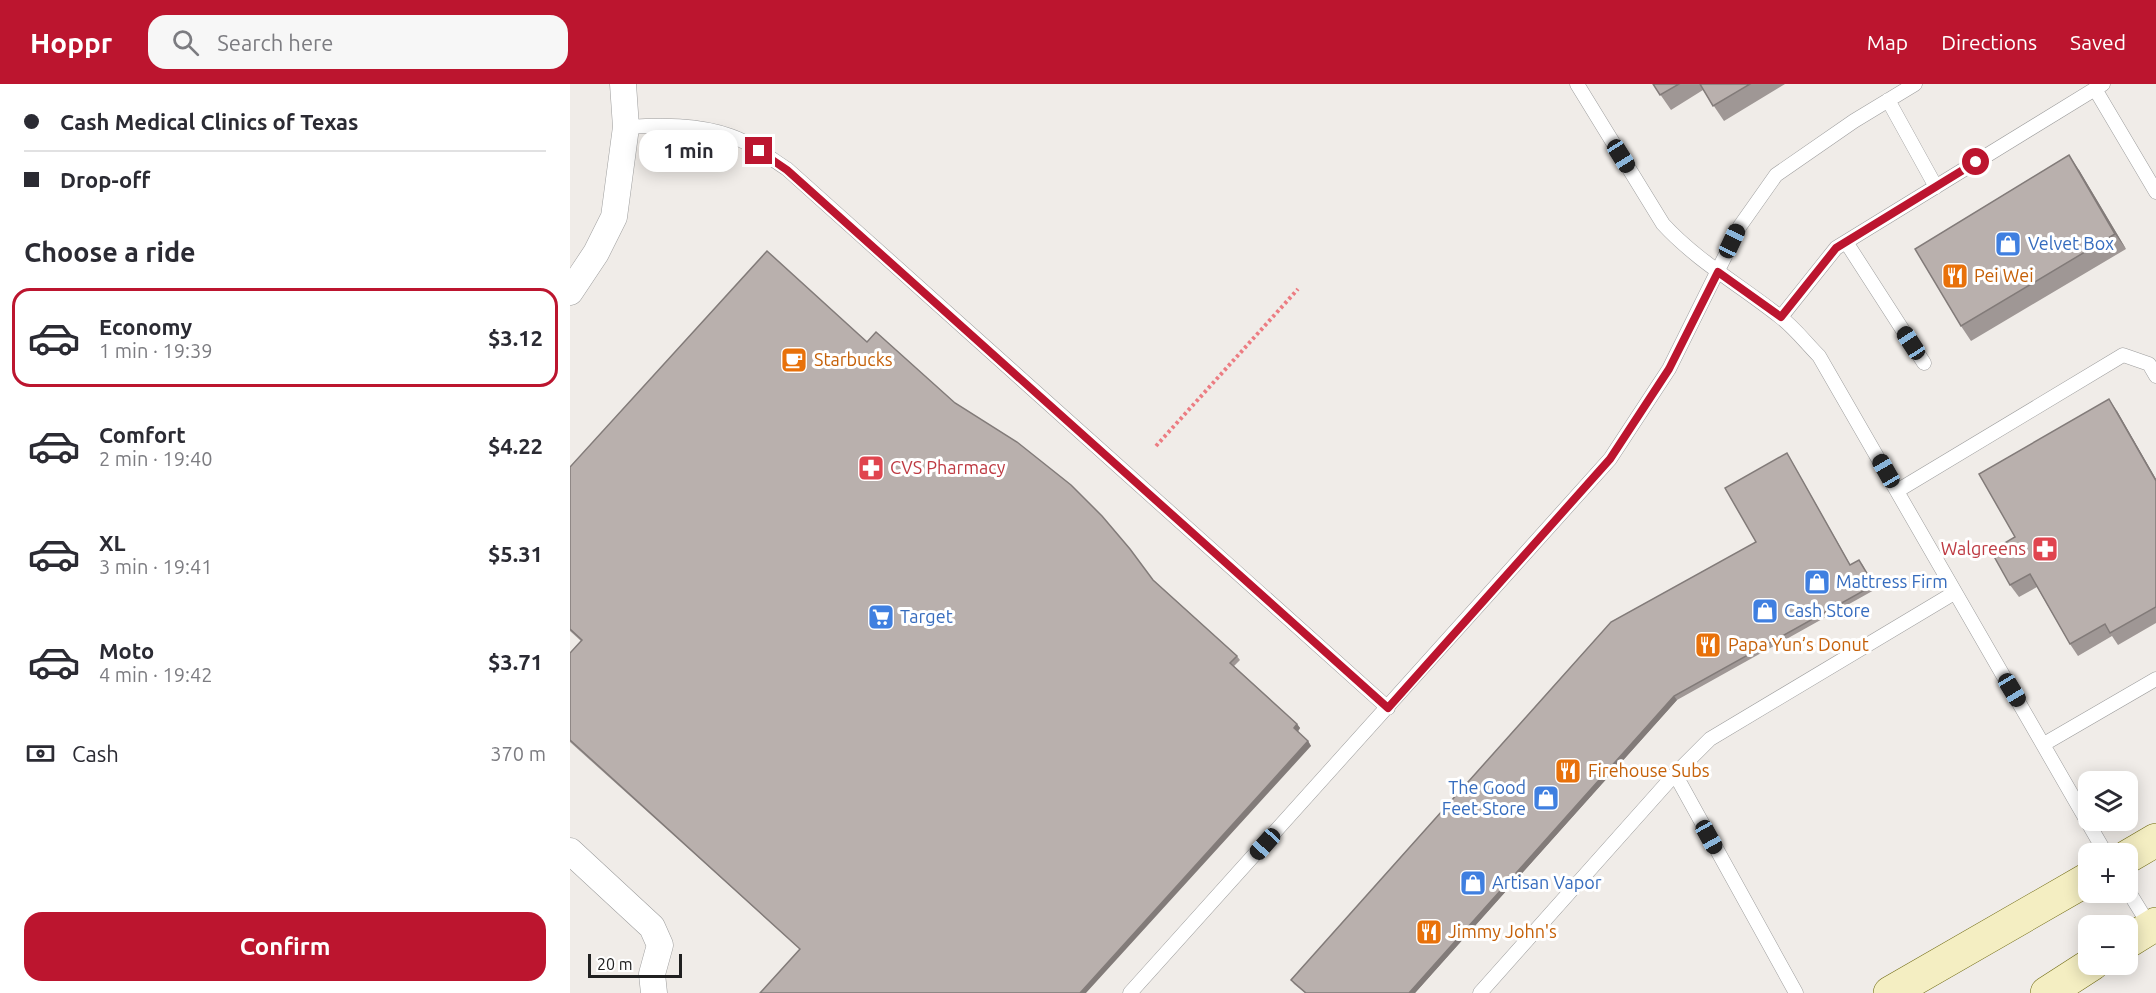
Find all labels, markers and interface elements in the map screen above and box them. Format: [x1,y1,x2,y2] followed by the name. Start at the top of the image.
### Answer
[148,15,568,69] search box
[169,26,202,59] icon: search
[30,27,112,58] text: Hoppr
[217,30,334,55] text: Search here
[1867,30,1908,54] text: Map
[1941,30,2037,54] text: Directions
[2070,30,2126,54] text: Saved
[60,109,358,134] text: Cash Medical Clinics of Texas
[639,130,738,172] callout: 1 min
[1604,136,1638,176] car
[745,137,772,164] route end
[663,139,714,162] text: 1 min
[1962,148,1989,175] route start
[60,167,150,192] text: Drop-off
[1716,221,1748,261] car
[1993,229,2023,259] shop icon: Velvet Box
[2028,233,2114,253] place label: Velvet Box
[24,237,196,267] text: Choose a ride
[1940,261,1970,291] restaurant icon: Pei Wei
[1974,265,2034,285] place label: Pei Wei
[27,311,81,365] icon: car
[99,314,192,339] text: Economy
[1894,323,1928,363] car
[488,325,543,350] text: $3.12
[99,339,213,362] text: 1 min · 19:39
[779,345,809,375] cafe icon: Starbucks
[814,349,893,369] place label: Starbucks
[27,419,81,473] icon: car
[99,422,186,447] text: Comfort
[488,433,543,458] text: $4.22
[99,447,213,470] text: 2 min · 19:40
[1869,451,1903,491] car
[856,453,886,483] pharmacy icon: CVS Pharmacy
[890,457,1006,477] place label: CVS Pharmacy
[27,527,81,581] icon: car
[99,530,126,555] text: XL
[2030,534,2060,564] pharmacy icon: Walgreens
[1941,538,2026,558] place label: Walgreens
[488,541,543,566] text: $5.31
[99,555,213,578] text: 3 min · 19:41
[1802,567,1832,597] shop icon: Mattress Firm
[1836,571,1948,591] place label: Mattress Firm
[1750,596,1780,626] shop icon: Cash Store
[1784,600,1870,620] place label: Cash Store
[866,602,896,632] supermarket icon: Target
[900,606,953,626] place label: Target
[1693,630,1723,660] restaurant icon: Papa Yun’s Donut
[1728,634,1869,654] place label: Papa Yun’s Donut
[27,635,81,689] icon: car
[99,638,154,663] text: Moto
[488,649,543,674] text: $3.71
[99,663,213,686] text: 4 min · 19:42
[1995,670,2029,710] car
[24,737,57,770] icon: cash
[72,741,119,766] text: Cash
[490,742,546,765] text: 370 m
[1553,756,1583,786] restaurant icon: Firehouse Subs
[1588,760,1710,780] place label: Firehouse Subs
[2078,771,2138,975] map controls
[2078,771,2138,831] button: layers
[1442,777,1526,818] place label: The Good Feet Store
[1531,783,1561,813] shop icon: The Good Feet Store
[1692,817,1726,857] car
[1246,825,1284,863] car
[2078,843,2138,903] button: +
[1458,868,1488,898] shop icon: Artisan Vapor
[1492,872,1602,892] place label: Artisan Vapor
[24,912,546,981] button: Confirm
[2078,915,2138,975] button: −
[1414,917,1444,947] restaurant icon: Jimmy John's
[1448,921,1557,941] place label: Jimmy John's
[588,951,682,978] scale bar
[597,955,633,973] text: 20 m

